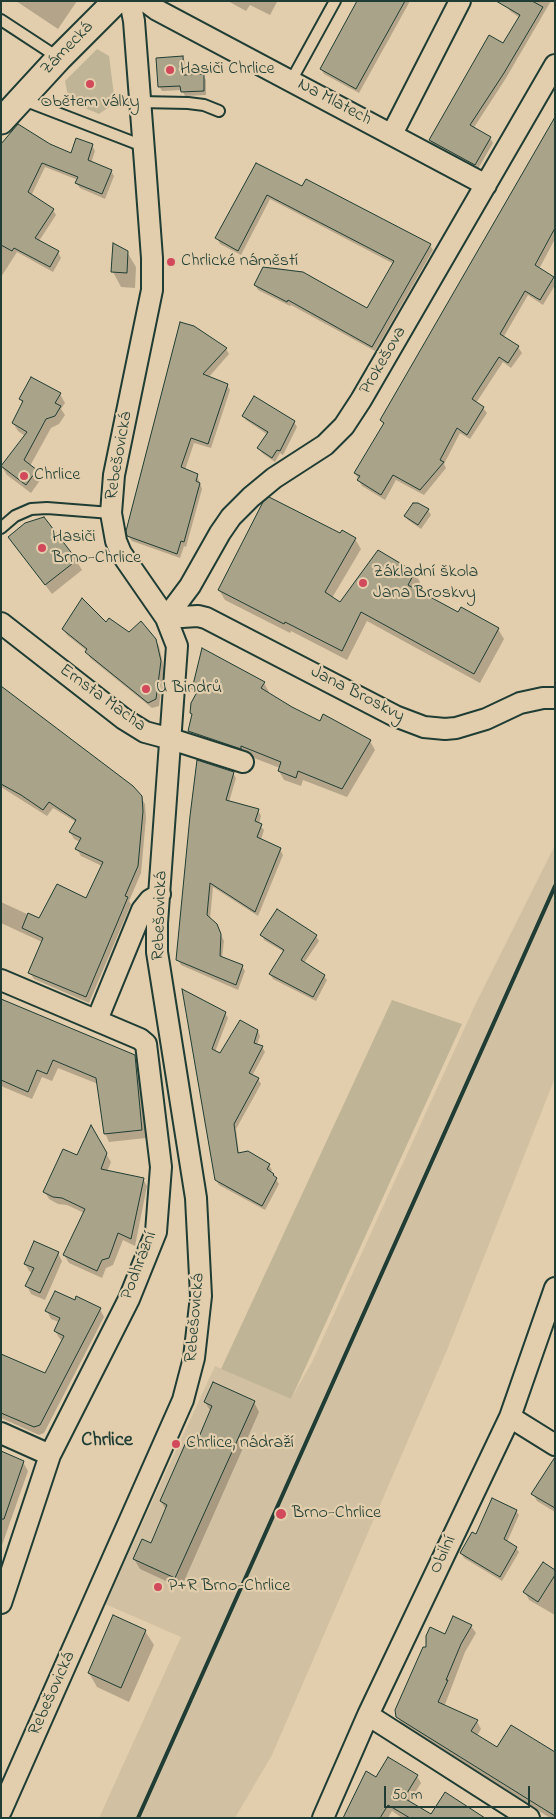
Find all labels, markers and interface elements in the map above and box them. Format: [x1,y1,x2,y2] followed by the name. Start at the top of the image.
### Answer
[37,18,99,80] street label: Zámecká
[180,59,275,81] place label: Hasiči Chrlice
[164,64,176,76] marker: Hasiči Chrlice
[293,75,375,131] street label: Na Mlatech
[84,78,96,90] marker: Obětem války
[41,92,139,114] place label: Obětem války
[181,251,298,273] place label: Chrlické náměstí
[165,256,177,268] marker: Chrlické náměstí
[356,323,412,399] street label: Prokešova
[102,410,138,502] street label: Rebešovická
[34,465,80,487] place label: Chrlice
[18,470,30,482] marker: Chrlice
[52,527,141,570] place label: Hasiči Brno-Chrlice
[36,542,48,554] marker: Hasiči Brno-Chrlice
[373,562,478,604] place label: Základní škola Jana Broskvy
[357,577,369,589] marker: Základní škola Jana Broskvy
[55,660,149,738] street label: Ernsta Macha
[306,662,408,728] street label: Jana Broskvy
[156,678,222,700] place label: U Bindrů
[140,683,152,695] marker: U Bindrů
[149,871,173,961] street label: Rebešovická
[117,1229,163,1303] street label: Podhrázní
[181,1273,211,1363] street label: Rebešovická
[81,1430,133,1454] district label: Chrlice
[186,1433,294,1455] place label: Chrlice, nádraží
[170,1438,182,1450] marker: Chrlice, nádraží
[292,1503,381,1525] place label: Brno-Chrlice
[274,1507,288,1521] marker: Brno-Chrlice
[426,1532,462,1578] street label: Obilní
[168,1576,290,1598] place label: P+R Brno-Chrlice
[152,1581,164,1593] marker: P+R Brno-Chrlice
[25,1649,81,1739] street label: Rebešovická
[386,1776,532,1808] scale bar
[392,1784,422,1806] text: 50 m

